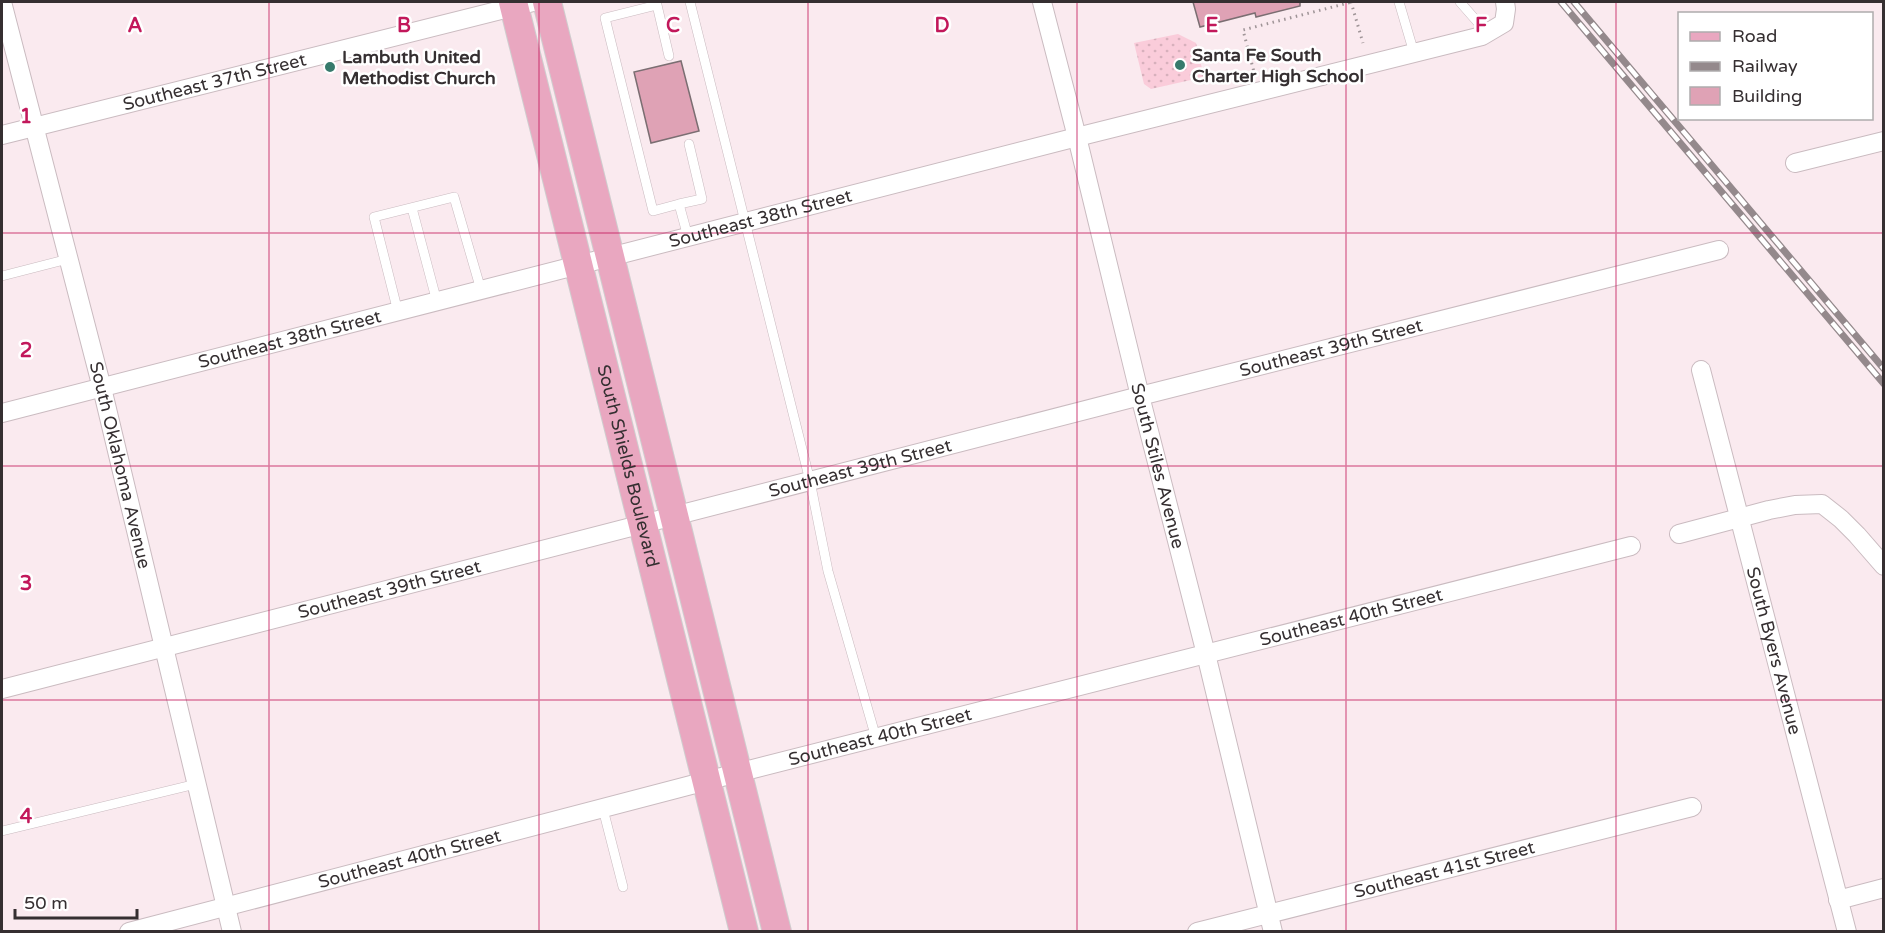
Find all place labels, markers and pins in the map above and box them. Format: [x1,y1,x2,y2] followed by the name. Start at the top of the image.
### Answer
[1192,44,1364,87] place label: Santa Fe South Charter High School
[342,46,496,89] place label: Lambuth United Methodist Church
[1173,58,1187,72] marker: Santa Fe South Charter High School
[323,60,337,74] marker: Lambuth United Methodist Church

